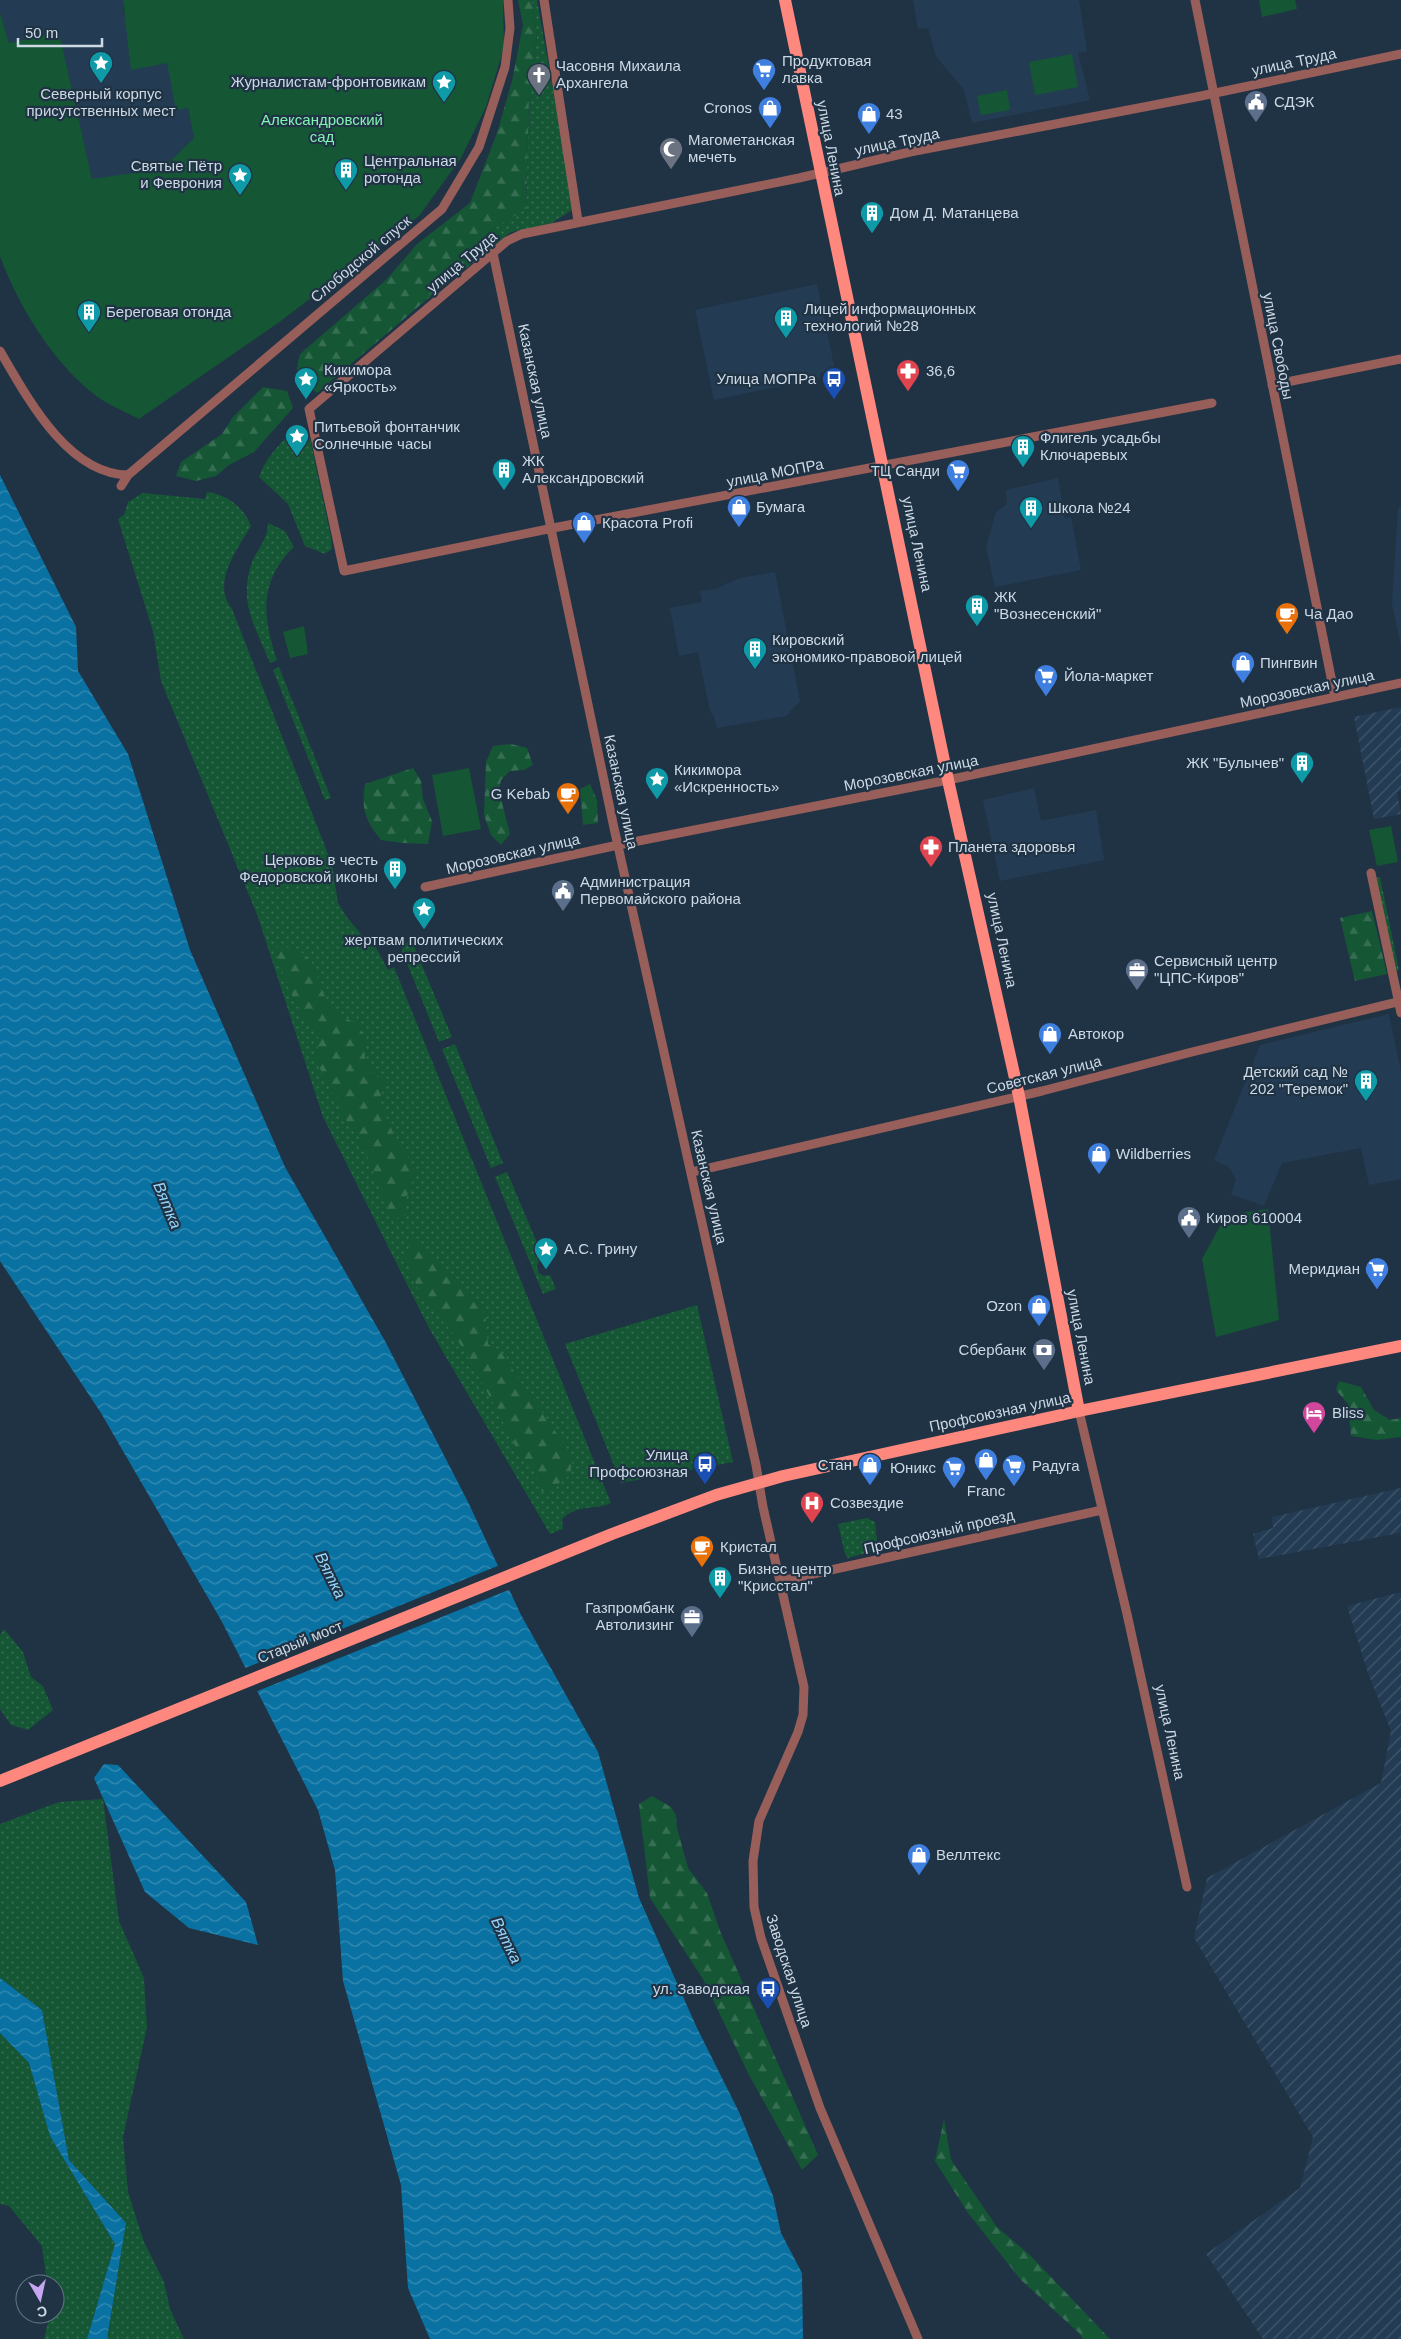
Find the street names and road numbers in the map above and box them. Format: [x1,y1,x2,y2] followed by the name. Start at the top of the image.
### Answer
[1250,44,1338,79] street label: улица Труда
[814,99,849,198] street label: улица Ленина
[853,124,941,159] street label: улица Труда
[307,211,415,305] street label: Слободской спуск
[423,227,501,296] street label: улица Труда
[1260,291,1297,401] street label: улица Свободы
[515,322,556,440] street label: Казанская улица
[725,455,825,490] street label: улица МОПРа
[899,495,936,594] street label: улица Ленина
[1238,666,1376,711] street label: Морозовская улица
[601,733,642,851] street label: Казанская улица
[842,751,980,794] street label: Морозовская улица
[444,830,582,877] street label: Морозовская улица
[984,891,1021,990] street label: улица Ленина
[985,1052,1104,1097] street label: Советская улица
[688,1128,731,1246] street label: Казанская улица
[1064,1288,1099,1387] street label: улица Ленина
[928,1388,1073,1435] street label: Профсоюзная улица
[862,1506,1016,1557] street label: Профсоюзный проезд
[255,1617,345,1666] street label: Старый мост
[1152,1683,1189,1782] street label: улица Ленина
[763,1912,816,2030] street label: Заводская улица

